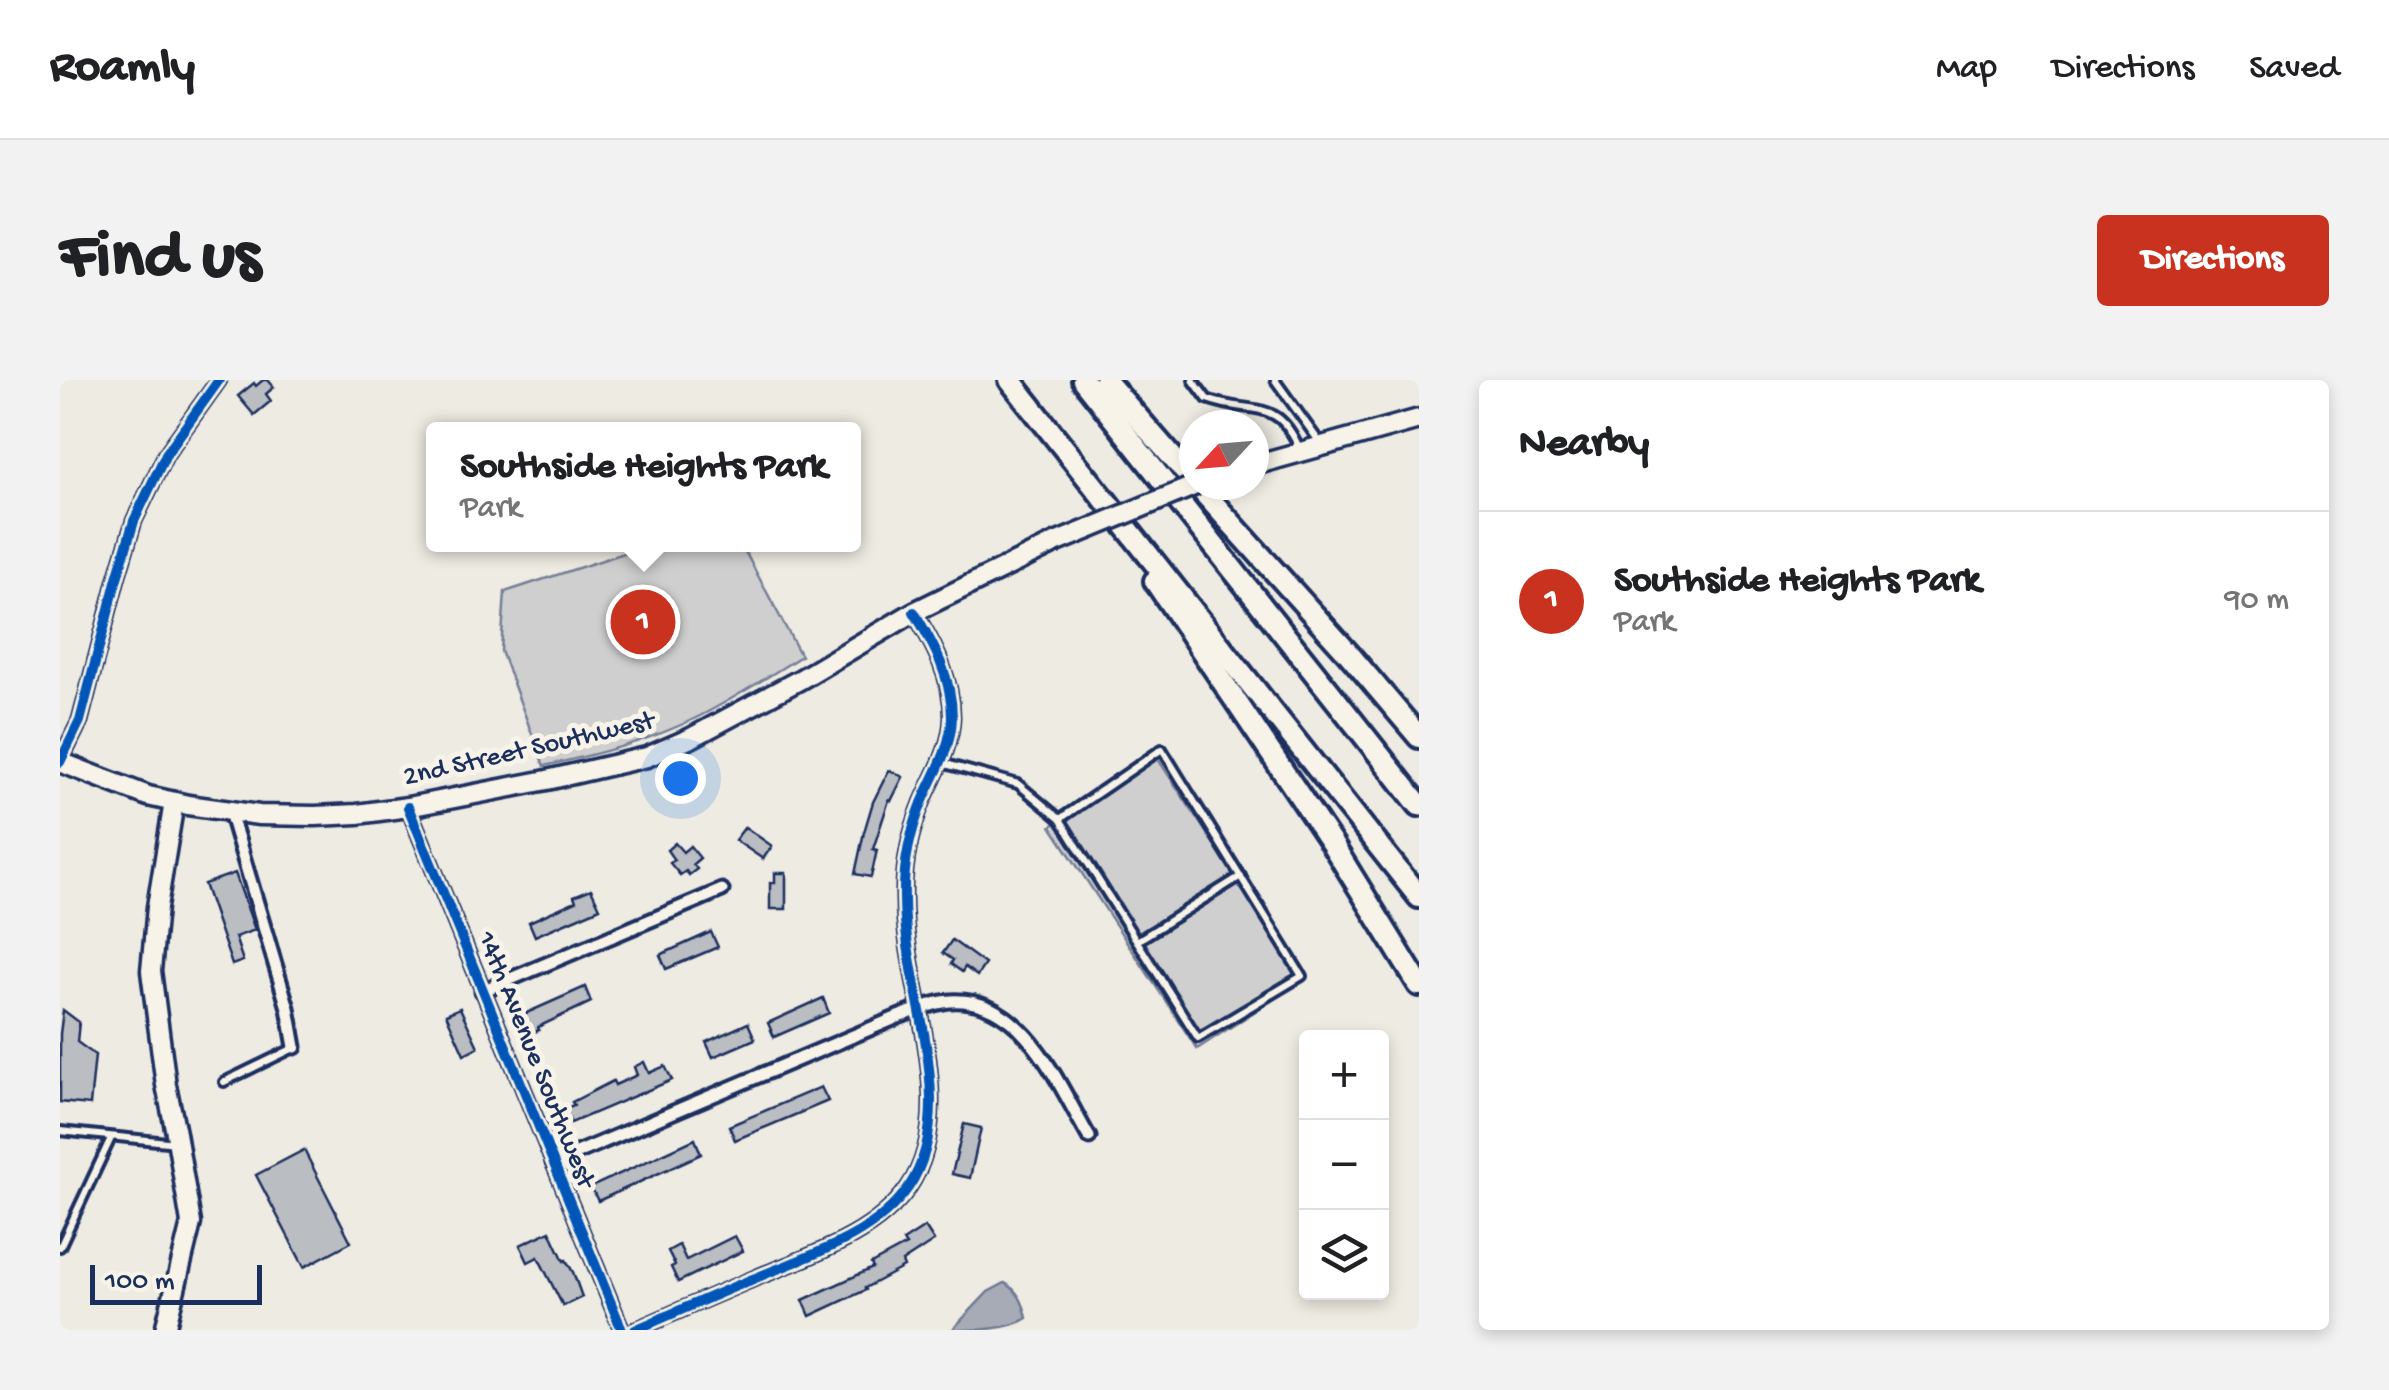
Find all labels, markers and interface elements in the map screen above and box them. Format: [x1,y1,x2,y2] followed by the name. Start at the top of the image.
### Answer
[50,41,195,98] text: Roamly
[1936,49,1997,90] text: Map
[2052,49,2194,90] text: Directions
[2249,49,2339,90] text: Saved
[2097,215,2329,306] button: Directions
[60,219,261,302] text: Find us
[1179,410,1269,500] north arrow
[1519,421,1649,470] text: Nearby
[426,422,861,552] popup
[460,446,827,490] text: Southside Heights Park
[460,490,521,528] text: Park
[1614,560,1981,604] text: Southside Heights Park
[1545,582,1558,620] text: 1
[2225,582,2289,620] text: 90 m
[610,584,676,660] pin: 1
[1614,604,1675,642] text: Park
[400,705,660,795] street label: 2nd Street Southwest
[655,753,706,804] your location
[468,926,602,1195] street label: 14th Avenue Southwest
[1299,1030,1389,1300] map controls
[1299,1030,1389,1120] button: +
[1299,1120,1389,1210] button: −
[1299,1210,1389,1300] button: layers
[90,1260,262,1304] scale bar
[105,1266,175,1299] text: 100 m

